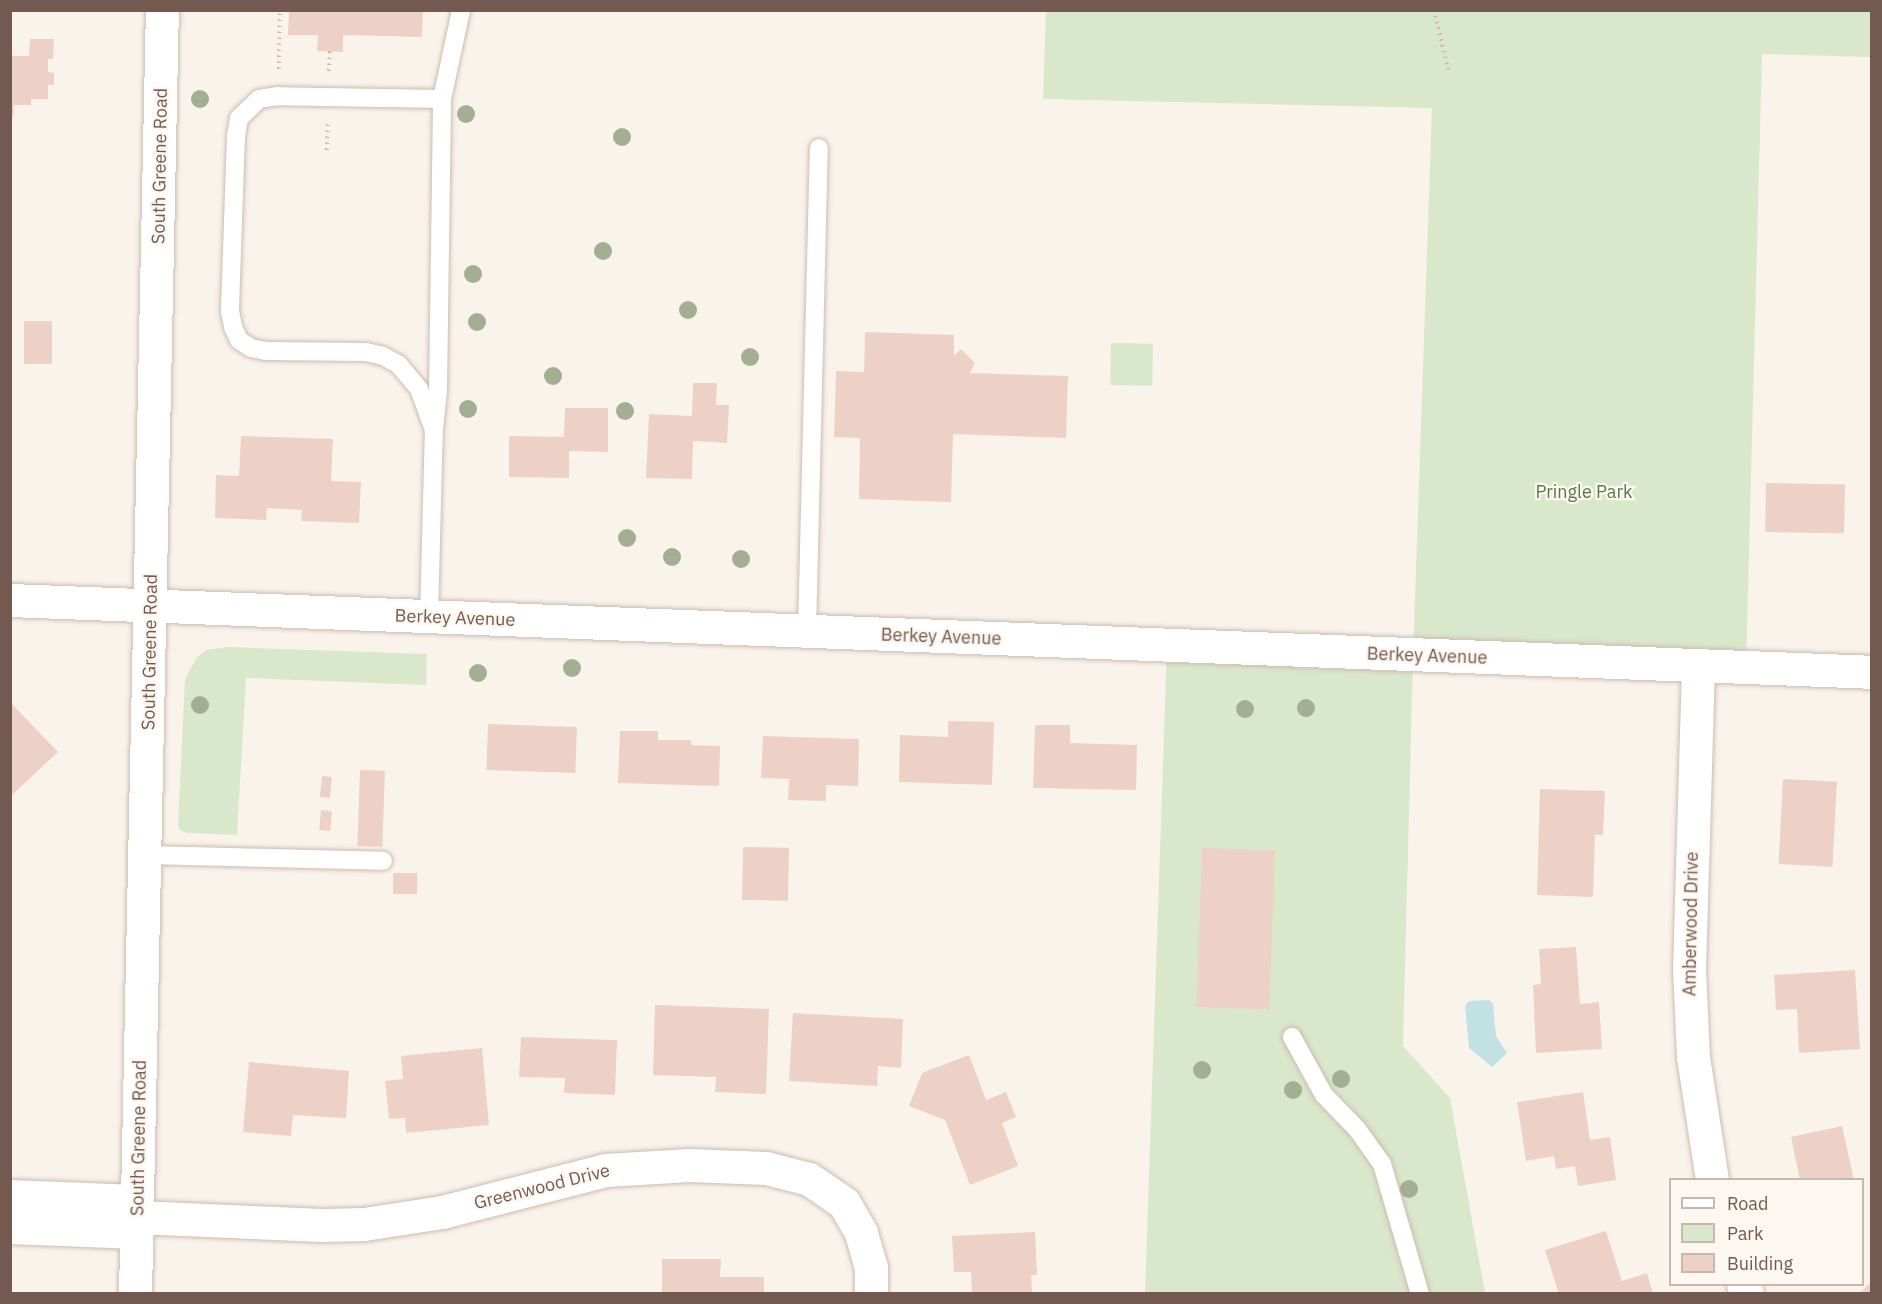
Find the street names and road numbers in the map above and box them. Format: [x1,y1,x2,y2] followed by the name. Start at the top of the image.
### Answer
[148,88,172,244] street label: South Greene Road
[138,574,162,730] street label: South Greene Road
[394,605,516,631] street label: Berkey Avenue
[880,624,1002,650] street label: Berkey Avenue
[1366,643,1488,669] street label: Berkey Avenue
[1679,852,1703,996] street label: Amberwood Drive
[127,1060,151,1216] street label: South Greene Road
[472,1160,612,1214] street label: Greenwood Drive

